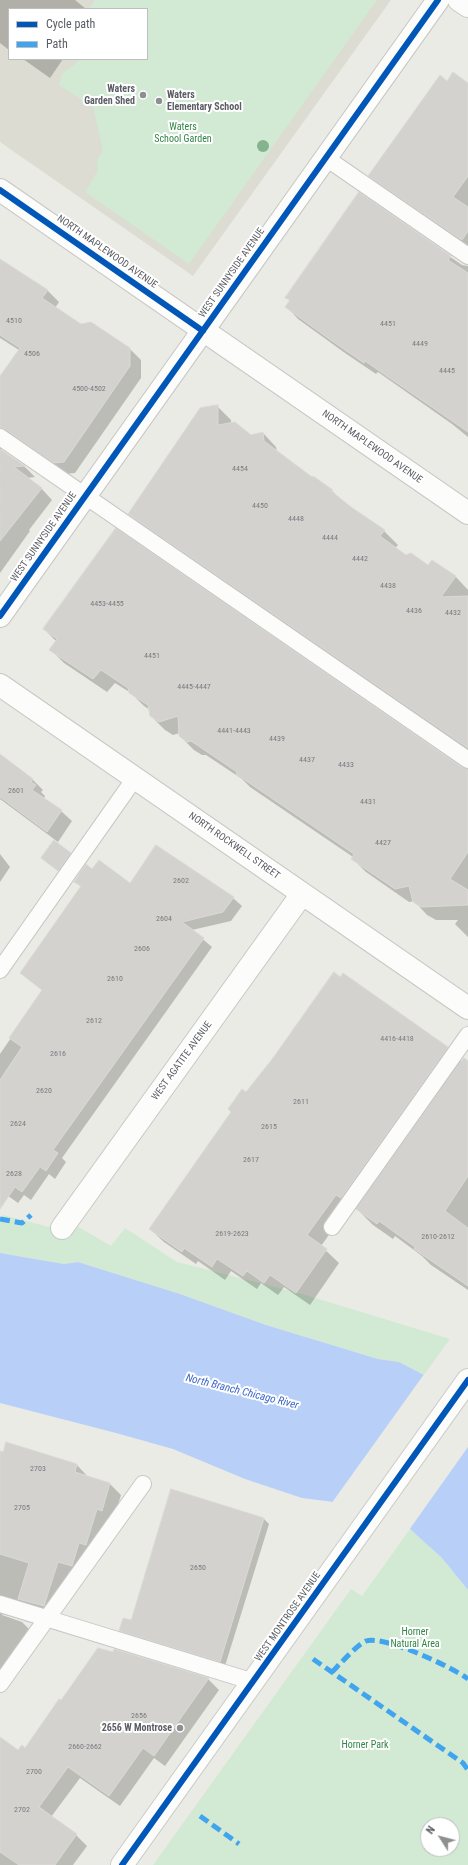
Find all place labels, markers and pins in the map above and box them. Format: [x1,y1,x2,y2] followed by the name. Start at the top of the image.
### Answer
[84,83,135,106] place label: Waters Garden Shed
[167,89,242,112] place label: Waters Elementary School
[138,90,148,100] marker: Waters Garden Shed
[154,96,164,106] marker: Waters Elementary School
[102,1722,172,1734] place label: 2656 W Montrose
[175,1723,185,1733] marker: 2656 W Montrose

